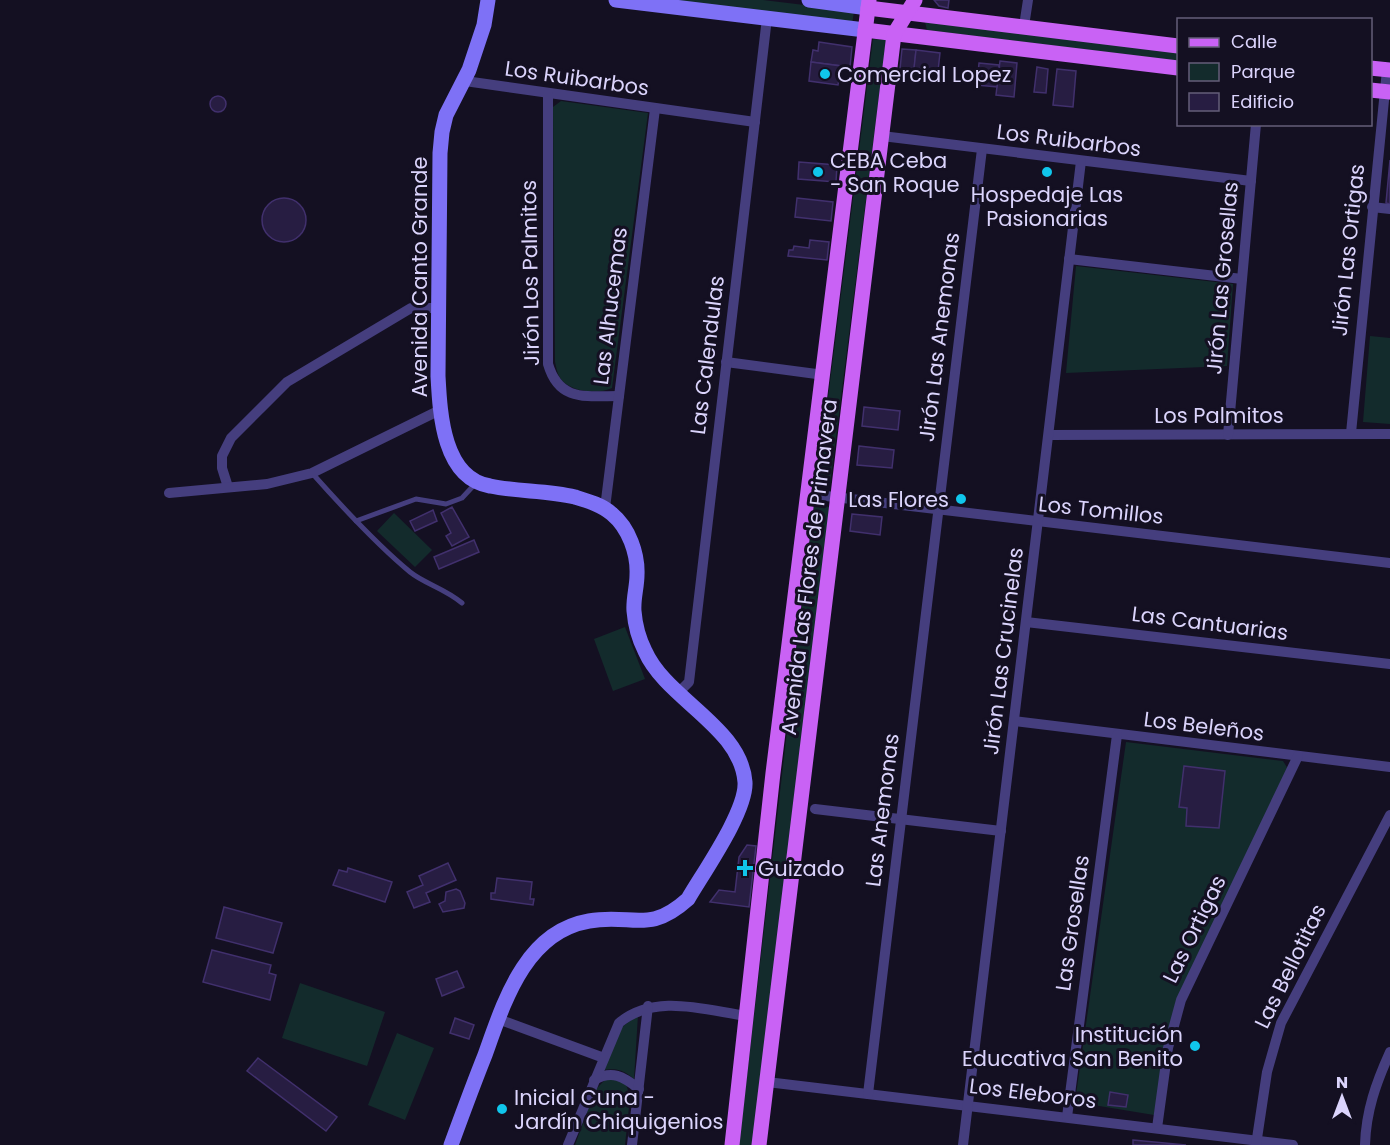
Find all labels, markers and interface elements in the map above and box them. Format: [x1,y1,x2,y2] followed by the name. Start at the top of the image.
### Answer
[1177,18,1372,126] legend
[1231,29,1277,54] text: Calle
[503,54,651,102] street label: Los Ruibarbos
[1231,59,1295,84] text: Parque
[837,60,1011,89] place label: Comercial Lopez
[818,67,832,81] marker: Comercial Lopez
[1231,89,1294,114] text: Edificio
[995,117,1143,163] street label: Los Ruibarbos
[830,146,960,199] place label: CEBA Ceba - San Roque
[405,156,434,398] street label: Avenida Canto Grande
[1325,162,1371,338] street label: Jirón Las Ortigas
[811,165,825,179] marker: CEBA Ceba - San Roque
[1040,165,1054,179] marker: Hospedaje Las Pasionarias
[514,180,546,366] street label: Jirón Los Palmitos
[971,180,1123,233] place label: Hospedaje Las Pasionarias
[1199,180,1245,376] street label: Jirón Las Grosellas
[586,226,634,386] street label: Las Alhucemas
[912,231,966,443] street label: Jirón Las Anemonas
[683,274,731,436] street label: Las Calendulas
[774,397,844,737] street label: Avenida Las Flores de Primavera
[1154,401,1284,430] street label: Los Palmitos
[848,485,949,514] place label: Las Flores
[1037,489,1165,531] street label: Los Tomillos
[954,492,968,506] marker: Las Flores
[976,546,1030,756] street label: Jirón Las Crucinelas
[1130,599,1290,647] street label: Las Cantuarias
[1142,704,1266,748] street label: Los Beleños
[858,732,906,888] street label: Las Anemonas
[1048,853,1096,993] street label: Las Grosellas
[758,854,844,883] place label: Guizado
[736,859,754,877] marker: Guizado
[1155,870,1233,988] street label: Las Ortigas
[1247,899,1333,1033] street label: Las Bellotitas
[962,1020,1183,1073] place label: Institución Educativa San Benito
[1188,1039,1202,1053] marker: Institución Educativa San Benito
[1312,1067,1372,1127] north arrow
[968,1071,1098,1115] street label: Los Eleboros
[1336,1071,1348,1094] text: N
[514,1083,723,1136] place label: Inicial Cuna - Jardín Chiquigenios
[495,1102,509,1116] marker: Inicial Cuna - Jardín Chiquigenios

